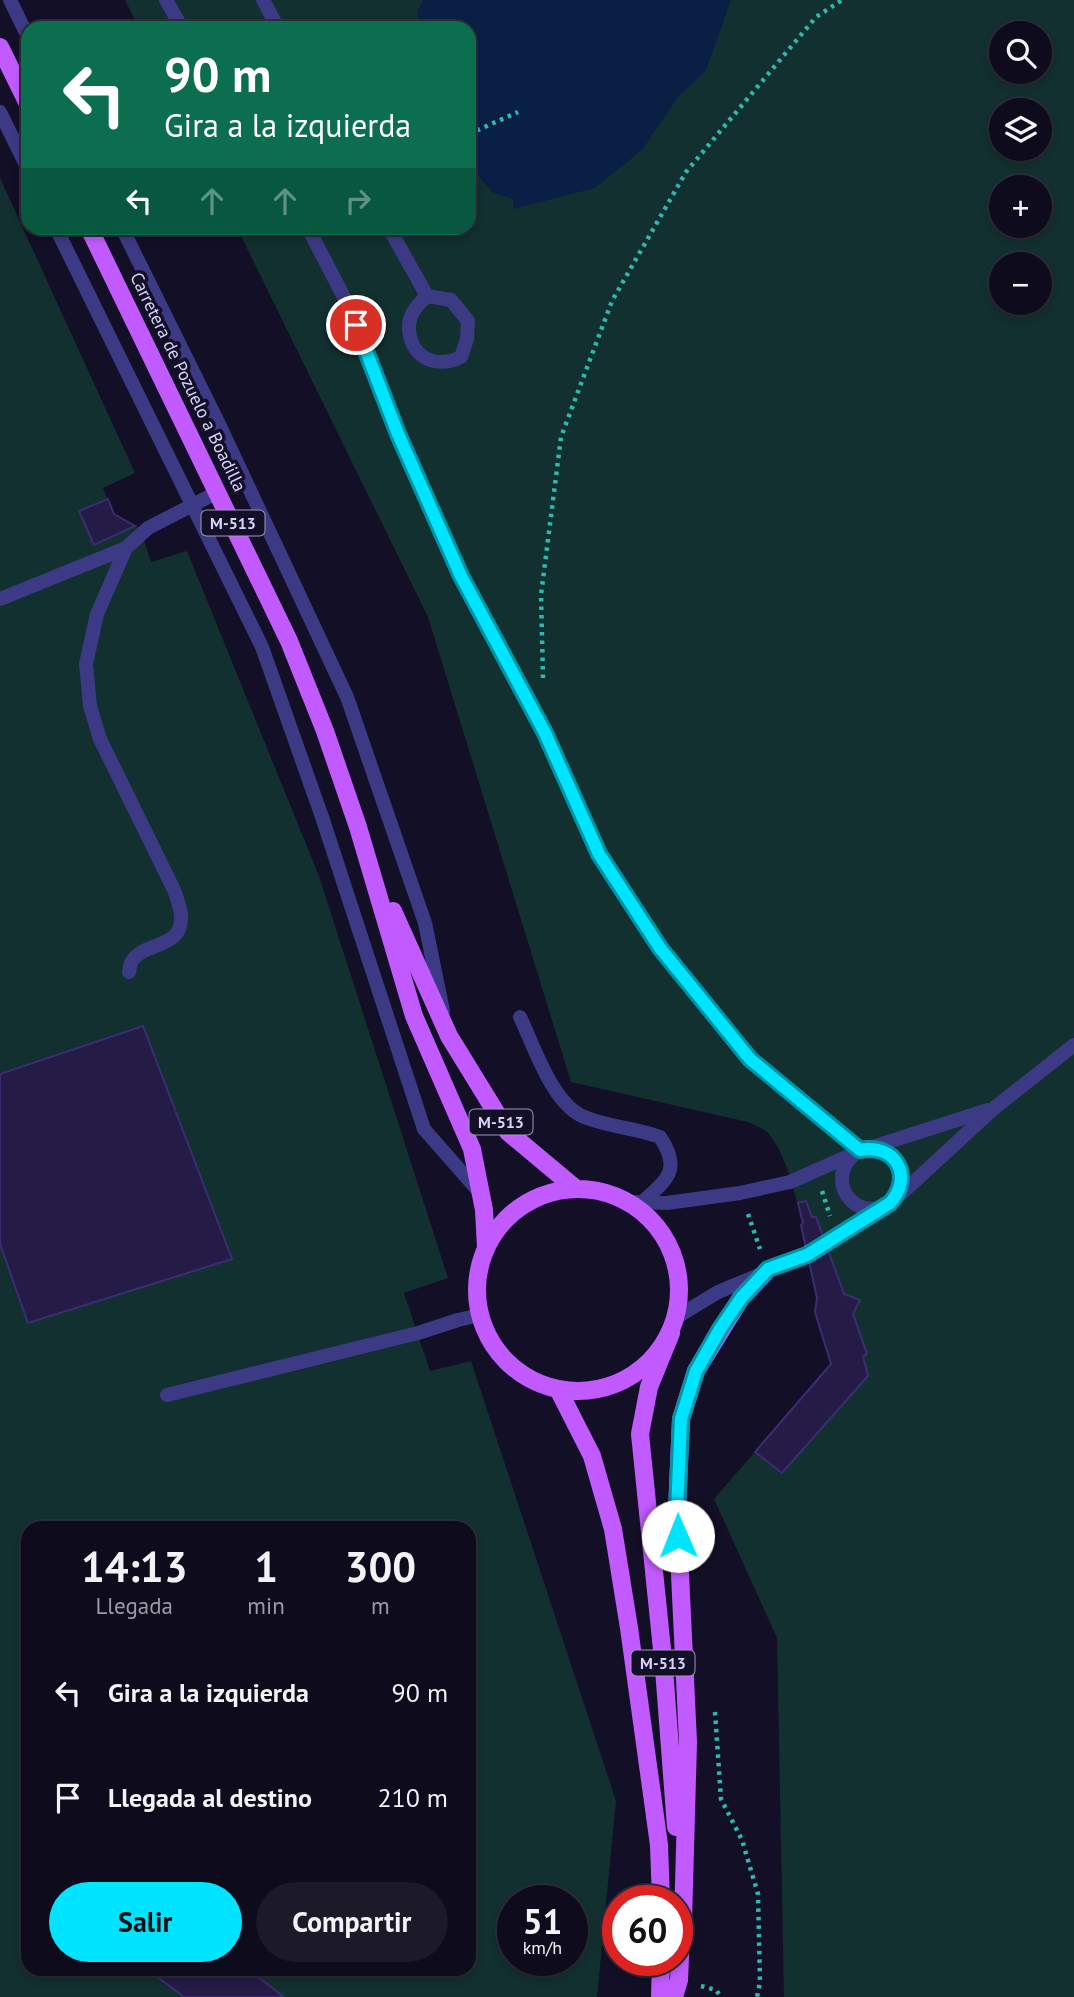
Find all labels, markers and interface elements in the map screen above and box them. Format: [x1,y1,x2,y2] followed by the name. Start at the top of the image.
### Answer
[989,21,1052,315] map controls
[989,21,1052,84] button: search
[164,42,271,106] text: 90 m
[49,49,140,140] icon: left
[989,98,1052,161] button: layers
[164,104,411,146] text: Gira a la izquierda
[989,175,1052,238] button: +
[120,182,158,220] icon: left
[193,182,231,220] icon: ahead
[266,182,304,220] icon: ahead
[339,182,377,220] icon: right
[989,252,1052,315] button: −
[125,268,252,495] street label: Carretera de Pozuelo a Boadilla
[326,295,386,355] pin
[337,306,375,344] icon: arrive
[202,510,264,536] road number: M-513
[470,1110,532,1134] road number: M-513
[641,1499,715,1573] position arrow
[81,1539,187,1594] text: 14:13
[254,1539,278,1594] text: 1
[345,1539,416,1594] text: 300
[95,1591,173,1620] text: Llegada
[247,1591,285,1620] text: min
[371,1591,390,1620] text: m
[632,1651,694,1676] road number: M-513
[49,1674,87,1712] icon: left
[108,1676,309,1709] text: Gira a la izquierda
[392,1676,448,1709] text: 90 m
[49,1779,87,1817] icon: arrive
[108,1781,312,1814] text: Llegada al destino
[377,1781,448,1814] text: 210 m
[49,1882,242,1962] button: Salir
[256,1882,448,1962] button: Compartir
[602,1885,693,1976] speed limit sign: 60
[523,1898,562,1944] text: 51
[523,1936,562,1959] text: km/h

